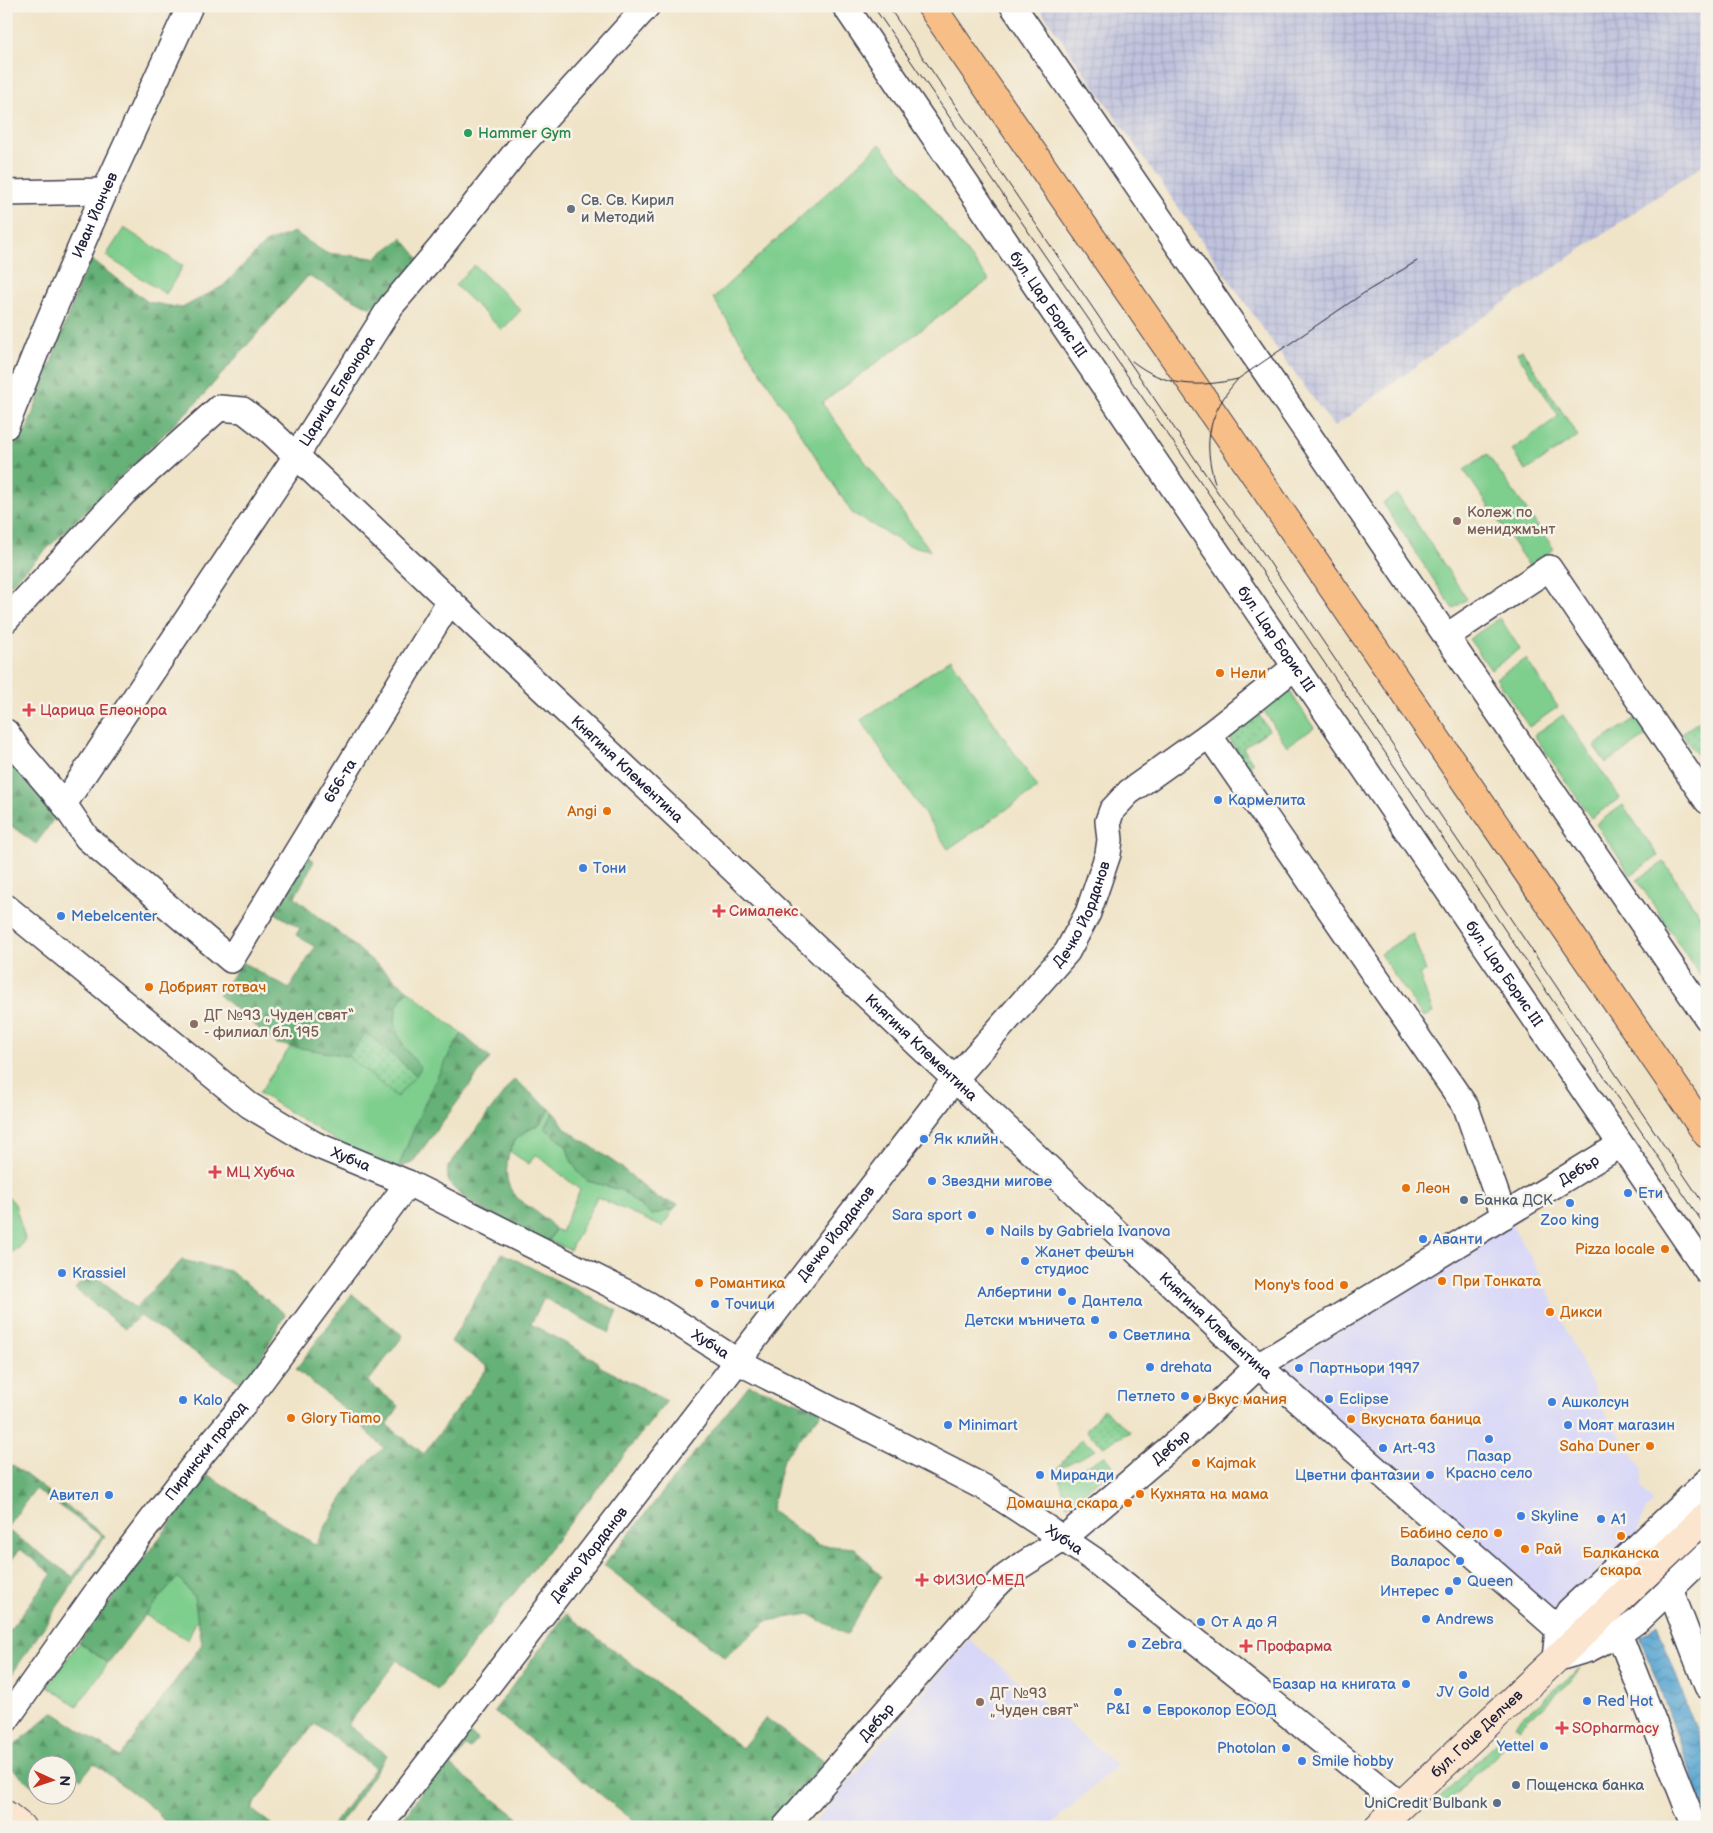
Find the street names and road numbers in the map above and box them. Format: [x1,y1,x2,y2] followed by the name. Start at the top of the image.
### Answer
[68,169,122,261] street label: Иван Йончев
[1005,248,1091,362] street label: бул. Цар Борис III
[295,333,380,450] street label: Царица Елеонора
[1233,583,1319,696] street label: бул. Цар Борис III
[567,712,687,827] street label: Княгиня Клементина
[320,756,361,807] street label: 656-та
[1049,859,1115,972] street label: Дечко Йорданов
[1461,917,1547,1031] street label: бул. Цар Борис III
[861,990,981,1106] street label: Княгиня Клементина
[328,1143,373,1176] street label: Хубча
[1555,1151,1603,1190] street label: Дебър
[793,1182,879,1285] street label: Дечко Йорданов
[1155,1269,1276,1383] street label: Княгиня Клементина
[688,1325,733,1364] street label: Хубча
[161,1398,251,1505] street label: Пирински проход
[1148,1426,1194,1469] street label: Дебър
[546,1503,632,1606] street label: Дечко Йорданов
[1042,1521,1087,1560] street label: Хубча
[1427,1686,1527,1782] street label: бул. Гоце Делчев
[855,1699,899,1746] street label: Дебър

